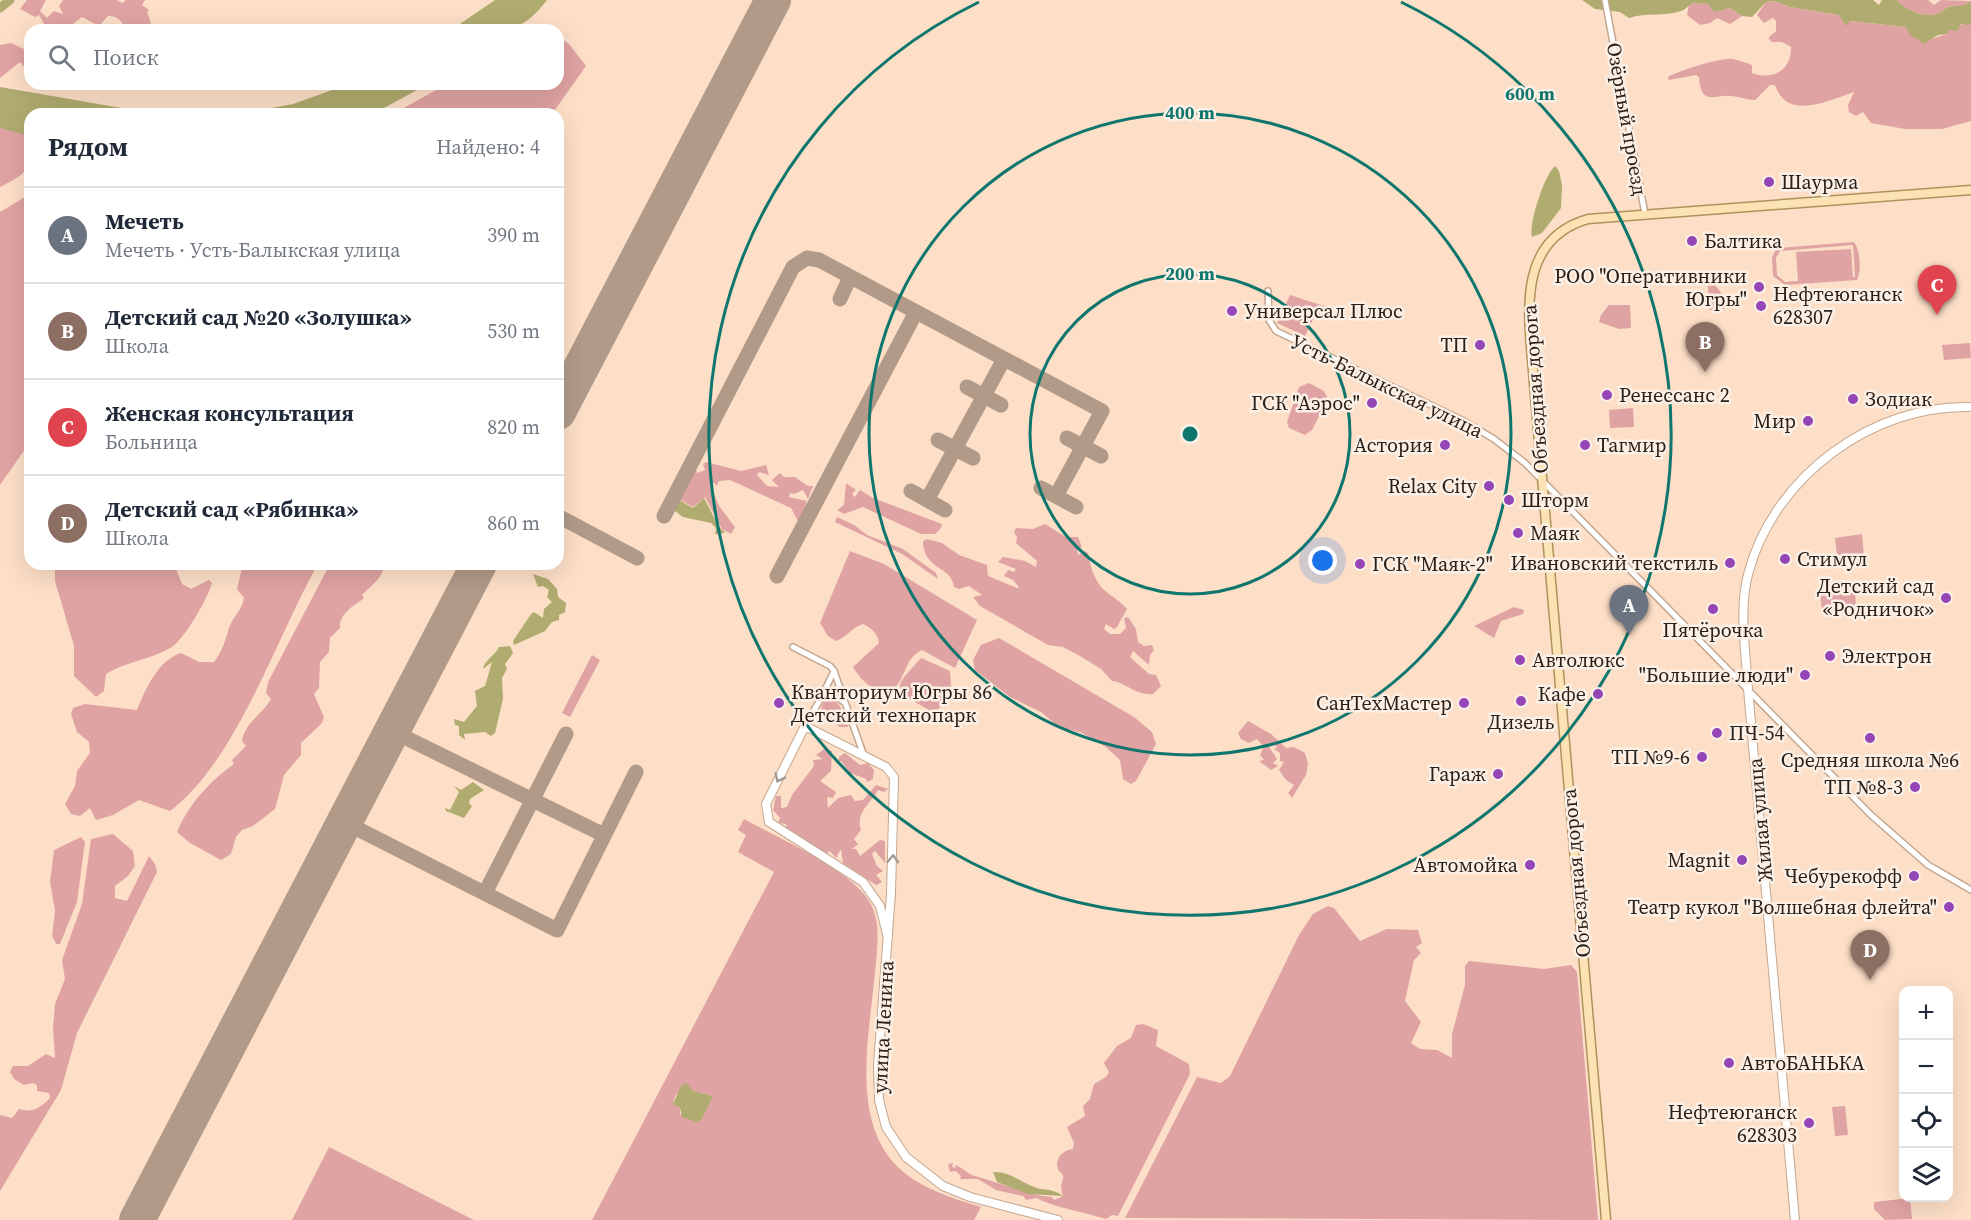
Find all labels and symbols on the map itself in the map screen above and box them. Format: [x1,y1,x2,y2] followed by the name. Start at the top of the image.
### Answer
[1600,40,1654,198] street label: Озёрный проезд
[1505,81,1555,106] text: 600 m
[1165,100,1215,125] text: 400 m
[1781,168,1859,196] place label: Шаурма
[1762,175,1776,189] marker: Шаурма
[1704,227,1783,255] place label: Балтика
[1685,234,1699,248] marker: Балтика
[1165,261,1215,286] text: 200 m
[1554,262,1747,313] place label: РОО "Оперативники Югры"
[1918,266,1956,315] pin: C
[1752,280,1766,294] marker: РОО "Оперативники Югры"
[1773,280,1902,331] place label: Нефтеюганск 628307
[1244,297,1403,325] place label: Универсал Плюс
[1754,299,1768,313] marker: Нефтеюганск 628307
[1515,303,1555,475] street label: Объездная дорога
[1225,304,1239,318] marker: Универсал Плюс
[1686,322,1724,372] pin: B
[1286,327,1489,445] street label: Усть-Балыкская улица
[1440,331,1468,359] place label: ТП
[1473,338,1487,352] marker: ТП
[1619,381,1730,409] place label: Ренессанс 2
[1865,385,1932,413] place label: Зодиак
[1600,388,1614,402] marker: Ренессанс 2
[1251,389,1360,417] place label: ГСК "Аэрос"
[1846,392,1860,406] marker: Зодиак
[1365,396,1379,410] marker: ГСК "Аэрос"
[1754,407,1796,435] place label: Мир
[1801,414,1815,428] marker: Мир
[1180,424,1200,444] centre of rings
[1354,431,1433,459] place label: Астория
[1597,431,1666,459] place label: Тагмир
[1438,438,1452,452] marker: Астория
[1578,438,1592,452] marker: Тагмир
[1388,472,1478,500] place label: Relax City
[1482,479,1496,493] marker: Relax City
[1521,486,1589,514] place label: Шторм
[1502,493,1516,507] marker: Шторм
[1530,519,1580,547] place label: Маяк
[1511,526,1525,540] marker: Маяк
[1797,545,1867,573] place label: Стимул
[1308,546,1337,575] your location
[1511,549,1718,577] place label: Ивановский текстиль
[1372,550,1493,578] place label: ГСК "Маяк-2"
[1778,552,1792,566] marker: Стимул
[1723,556,1737,570] marker: Ивановский текстиль
[1353,557,1367,571] marker: ГСК "Маяк-2"
[1817,572,1934,623] place label: Детский сад «Родничок»
[1610,586,1648,635] pin: A
[1939,591,1953,605] marker: Детский сад «Родничок»
[1706,602,1720,616] marker: Пятёрочка
[1663,616,1764,644] place label: Пятёрочка
[1842,642,1932,670] place label: Электрон
[1532,646,1625,674] place label: Автолюкс
[1823,649,1837,663] marker: Электрон
[1513,653,1527,667] marker: Автолюкс
[1639,661,1793,689] place label: "Большие люди"
[1798,668,1812,682] marker: "Большие люди"
[791,678,992,729] place label: Кванториум Югры 86 Детский технопарк
[1538,680,1586,708] place label: Кафе
[1591,687,1605,701] marker: Кафе
[1316,689,1452,717] place label: СанТехМастер
[1514,694,1528,708] marker: Дизель
[772,696,786,710] marker: Кванториум Югры 86 Детский технопарк
[1457,696,1471,710] marker: СанТехМастер
[1488,708,1554,736] place label: Дизель
[1729,719,1785,747] place label: ПЧ-54
[1710,726,1724,740] marker: ПЧ-54
[1863,731,1877,745] marker: Средняя школа №6
[1611,743,1690,771] place label: ТП №9-6
[1781,746,1959,774] place label: Средняя школа №6
[1695,750,1709,764] marker: ТП №9-6
[1741,756,1779,883] street label: Жилая улица
[1429,760,1486,788] place label: Гараж
[1491,767,1505,781] marker: Гараж
[775,772,786,783] one-way arrow
[1824,773,1903,801] place label: ТП №8-3
[1908,780,1922,794] marker: ТП №8-3
[1555,787,1597,959] street label: Объездная дорога
[1667,846,1730,874] place label: Magnit
[1413,851,1519,879] place label: Автомойка
[1735,853,1749,867] marker: Magnit
[886,854,899,863] one-way arrow
[1523,858,1537,872] marker: Автомойка
[1784,862,1902,890] place label: Чебурекофф
[1907,869,1921,883] marker: Чебурекофф
[1628,893,1937,921] place label: Театр кукол "Волшебная флейта"
[1942,900,1956,914] marker: Театр кукол "Волшебная флейта"
[1850,930,1890,980] pin: D
[866,959,901,1094] street label: улица Ленина
[1741,1049,1866,1077] place label: АвтоБАНЬКА
[1722,1056,1736,1070] marker: АвтоБАНЬКА
[1668,1098,1797,1149] place label: Нефтеюганск 628303
[1802,1116,1816,1130] marker: Нефтеюганск 628303

